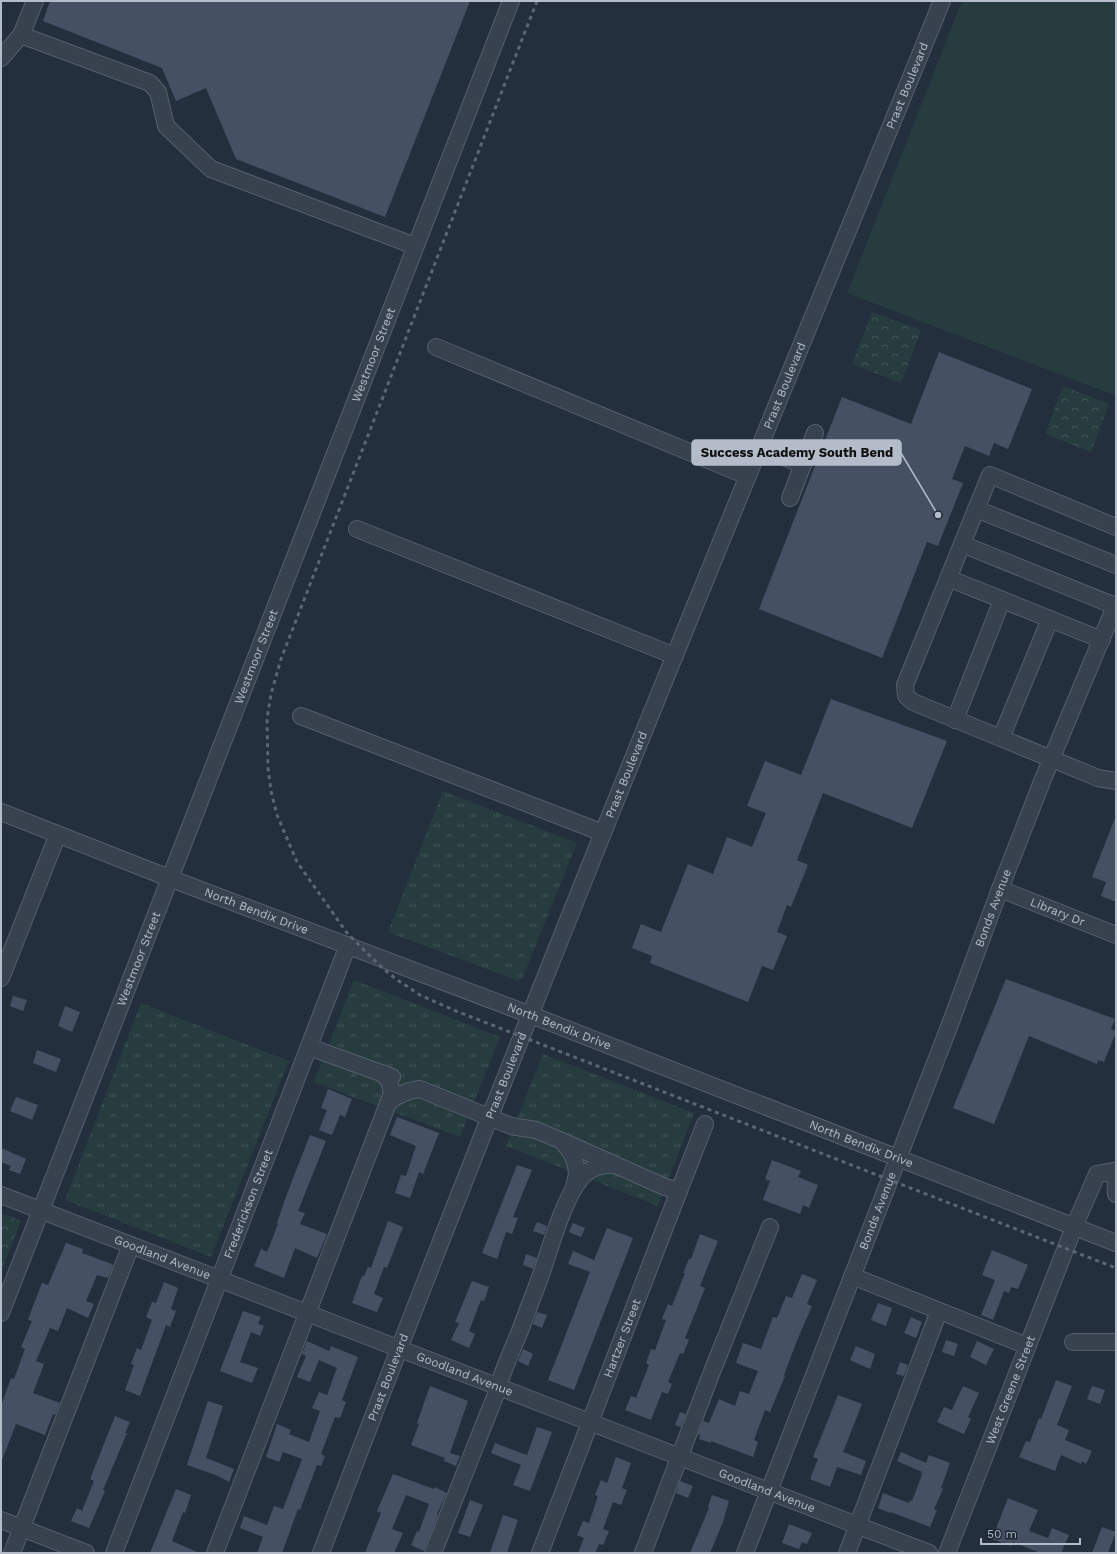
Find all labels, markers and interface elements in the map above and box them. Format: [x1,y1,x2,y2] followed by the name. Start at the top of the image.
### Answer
[883,40,931,131] street label: Prast Boulevard
[349,306,398,404] street label: Westmoor Street
[761,340,809,431] street label: Prast Boulevard
[692,440,901,465] callout: Success Academy South Bend
[701,445,893,460] text: Success Academy South Bend
[231,608,281,706] street label: Westmoor Street
[603,729,650,820] street label: Prast Boulevard
[972,867,1014,949] street label: Bonds Avenue
[202,885,310,937] street label: North Bendix Drive
[1028,895,1087,929] street label: Library Dr
[114,910,163,1008] street label: Westmoor Street
[505,1000,613,1053] street label: North Bendix Drive
[483,1030,530,1121] street label: Prast Boulevard
[807,1117,915,1170] street label: North Bendix Drive
[221,1147,276,1260] street label: Frederickson Street
[856,1170,899,1252] street label: Bonds Avenue
[112,1232,213,1282] street label: Goodland Avenue
[601,1297,644,1380] street label: Hartzer Street
[365,1332,411,1423] street label: Prast Boulevard
[983,1334,1038,1446] street label: West Greene Street
[414,1349,515,1399] street label: Goodland Avenue
[717,1466,817,1515] street label: Goodland Avenue
[981,1520,1080,1546] scale bar
[987,1527,1017,1541] text: 50 m

